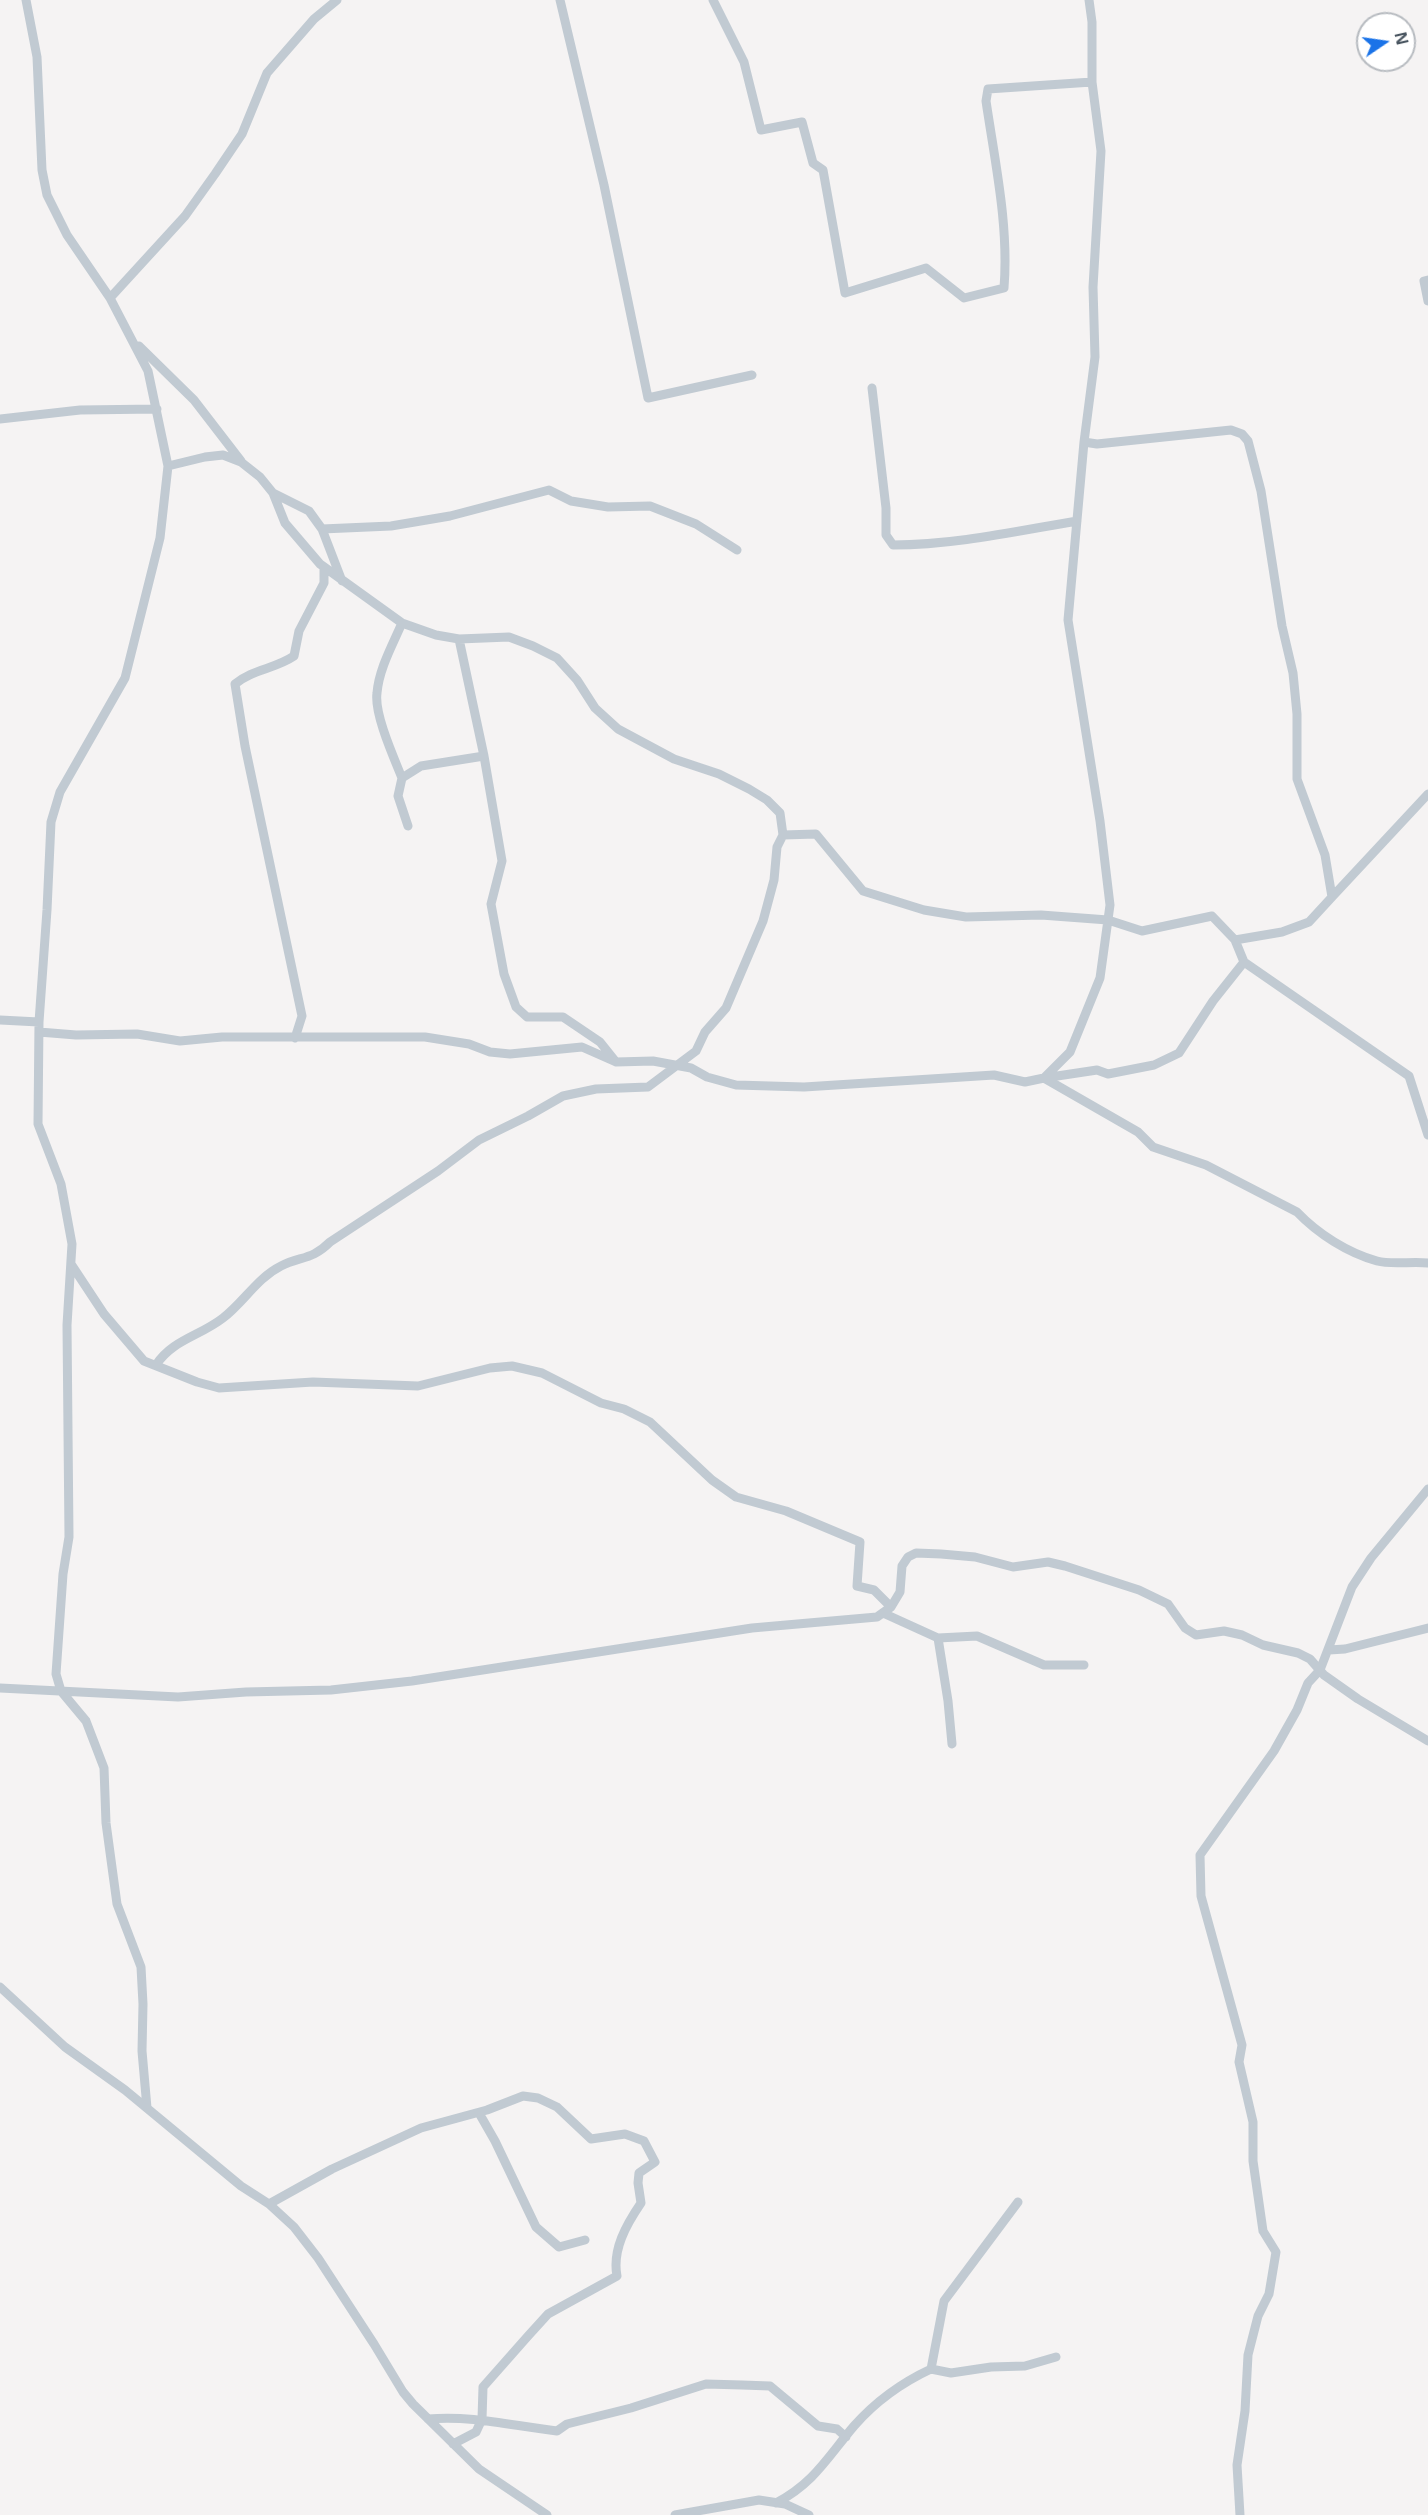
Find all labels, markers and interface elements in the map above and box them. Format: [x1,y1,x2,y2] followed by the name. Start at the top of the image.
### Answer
[1356,12,1416,72] north arrow
[1389,30,1414,47] text: N

